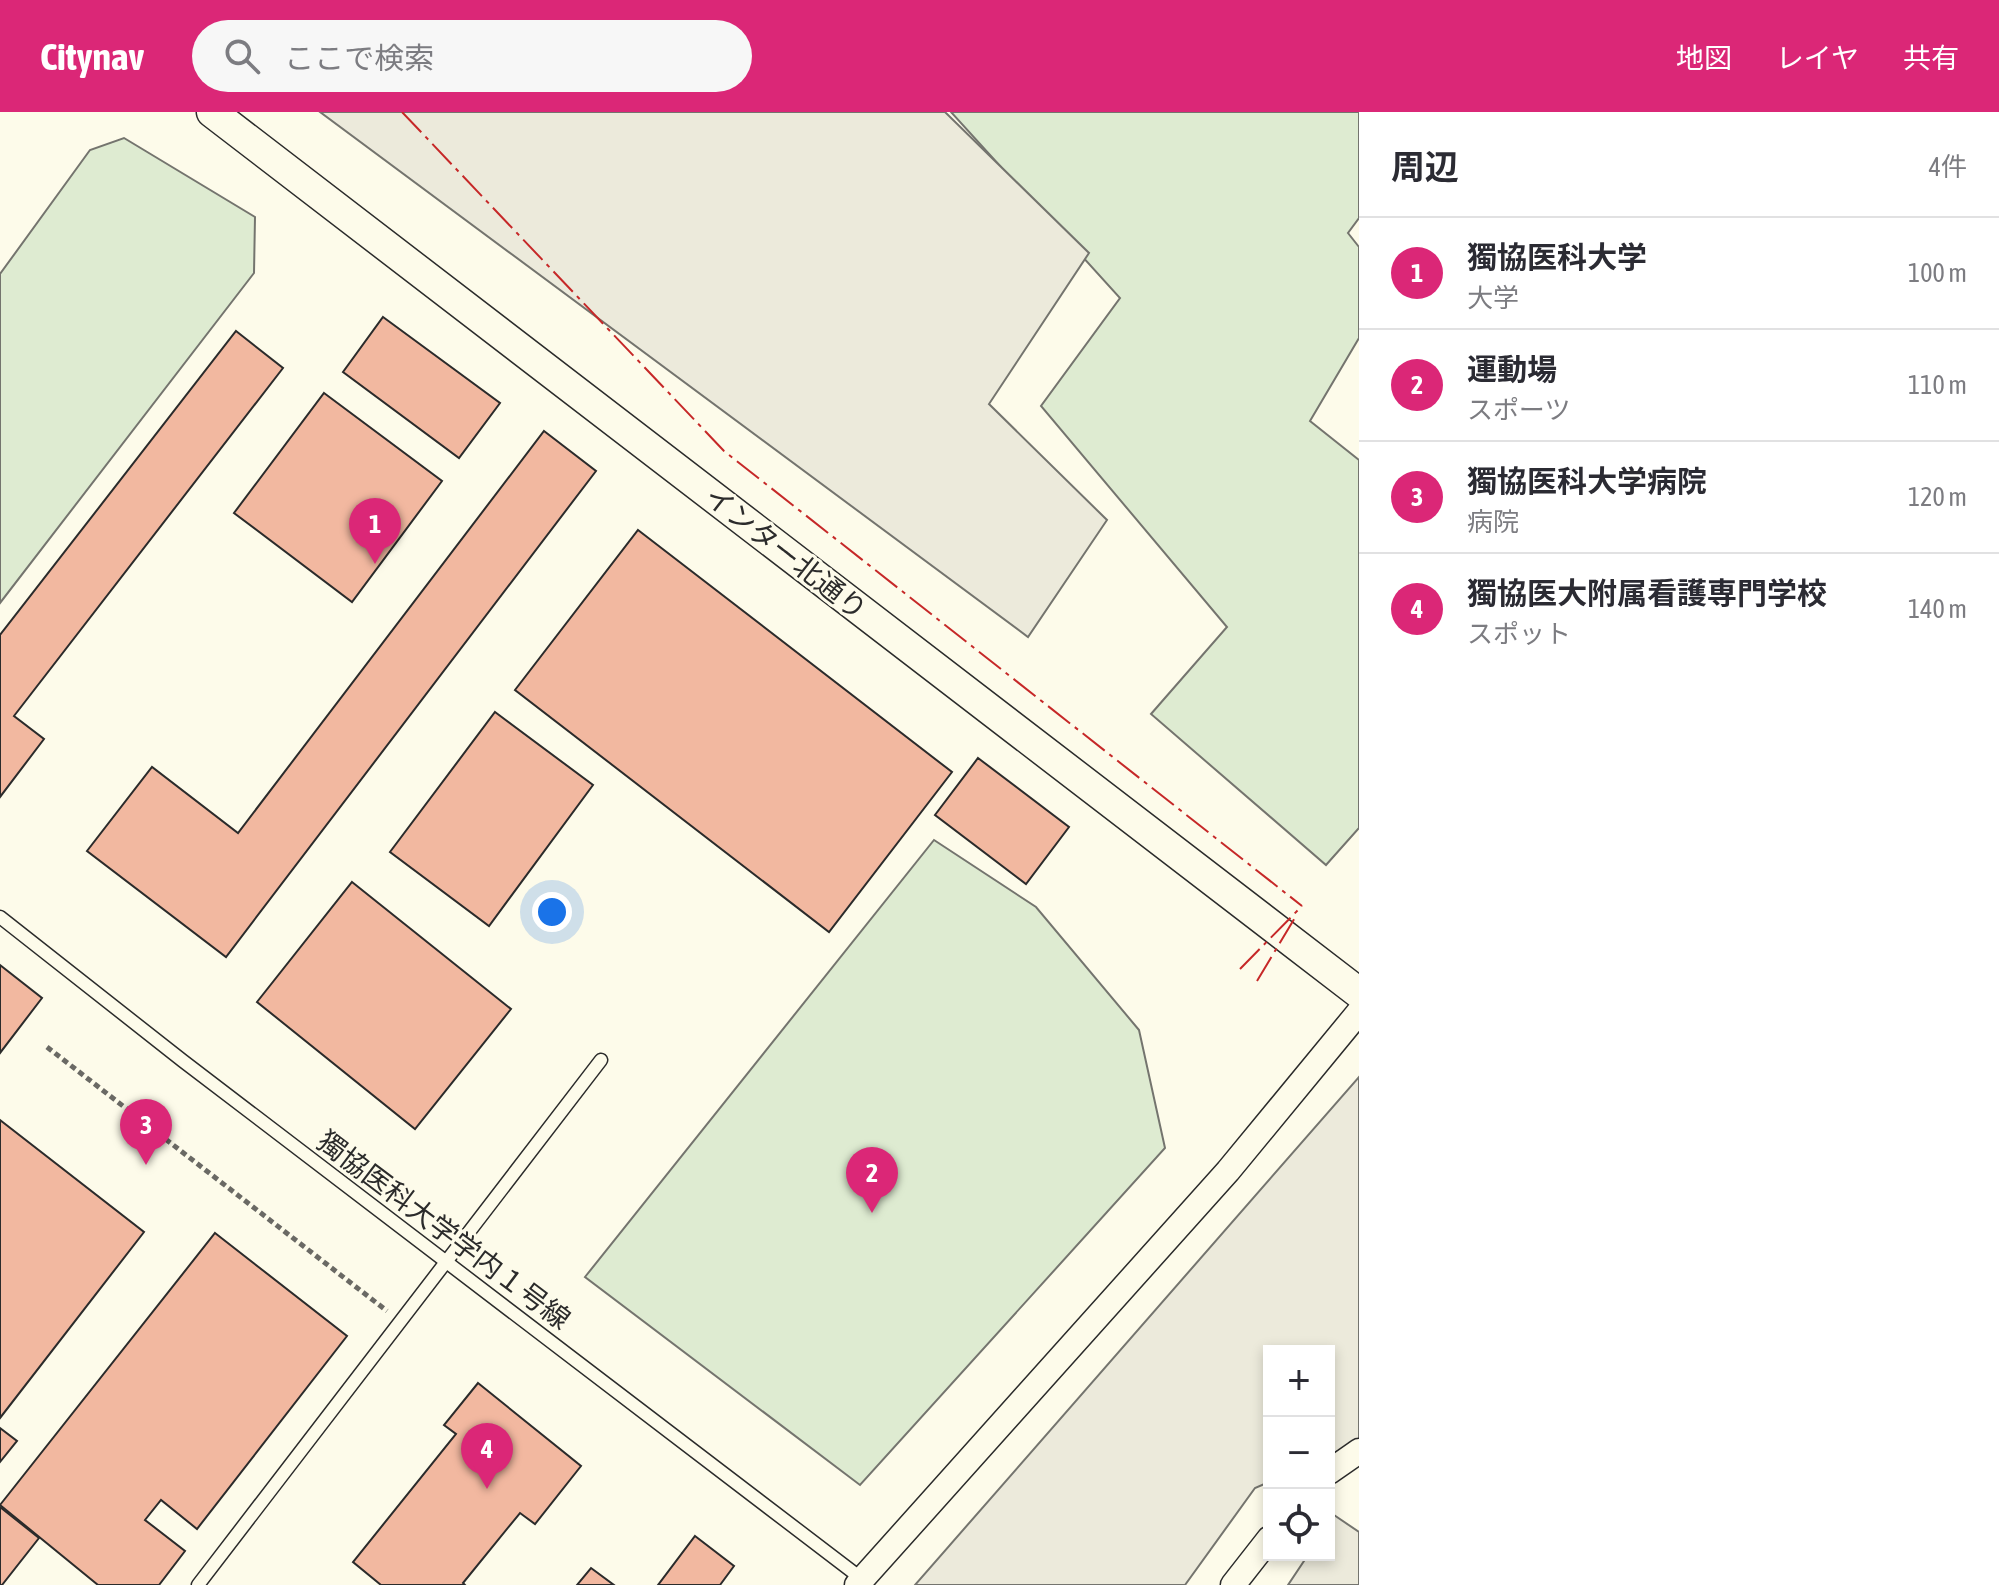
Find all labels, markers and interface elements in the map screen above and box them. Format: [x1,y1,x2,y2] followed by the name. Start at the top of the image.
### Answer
[192,20,752,92] search box
[220,34,264,78] icon: search
[40,35,144,78] text: Citynav
[284,41,434,75] text: ここで検索
[1676,42,1732,74] text: 地図
[1776,42,1859,74] text: レイヤ
[1903,42,1959,74] text: 共有
[1391,147,1459,186] text: 周辺
[1929,152,1967,182] text: 4件
[1467,240,1647,274] text: 獨協医科大学
[1411,258,1423,288] text: 1
[1908,258,1967,288] text: 100 m
[1467,283,1519,313] text: 大学
[1467,352,1557,386] text: 運動場
[1411,370,1423,400] text: 2
[1908,370,1967,400] text: 110 m
[1467,395,1570,425] text: スポーツ
[1467,464,1707,498] text: 獨協医科大学病院
[699,480,873,626] street label: インター北通り
[1411,482,1423,512] text: 3
[1908,482,1967,512] text: 120 m
[349,498,401,564] pin: 1
[1467,507,1519,537] text: 病院
[1467,576,1827,610] text: 獨協医大附属看護専門学校
[1411,594,1423,624] text: 4
[1908,594,1967,624] text: 140 m
[1467,619,1571,649] text: スポット
[532,892,572,932] your location
[120,1099,172,1165] pin: 3
[311,1125,577,1335] street label: 獨協医科大学学内１号線
[846,1147,898,1213] pin: 2
[1263,1345,1335,1561] map controls
[1263,1345,1335,1417] button: +
[1263,1417,1335,1489] button: −
[461,1423,513,1489] pin: 4
[1263,1489,1335,1561] button: locate

